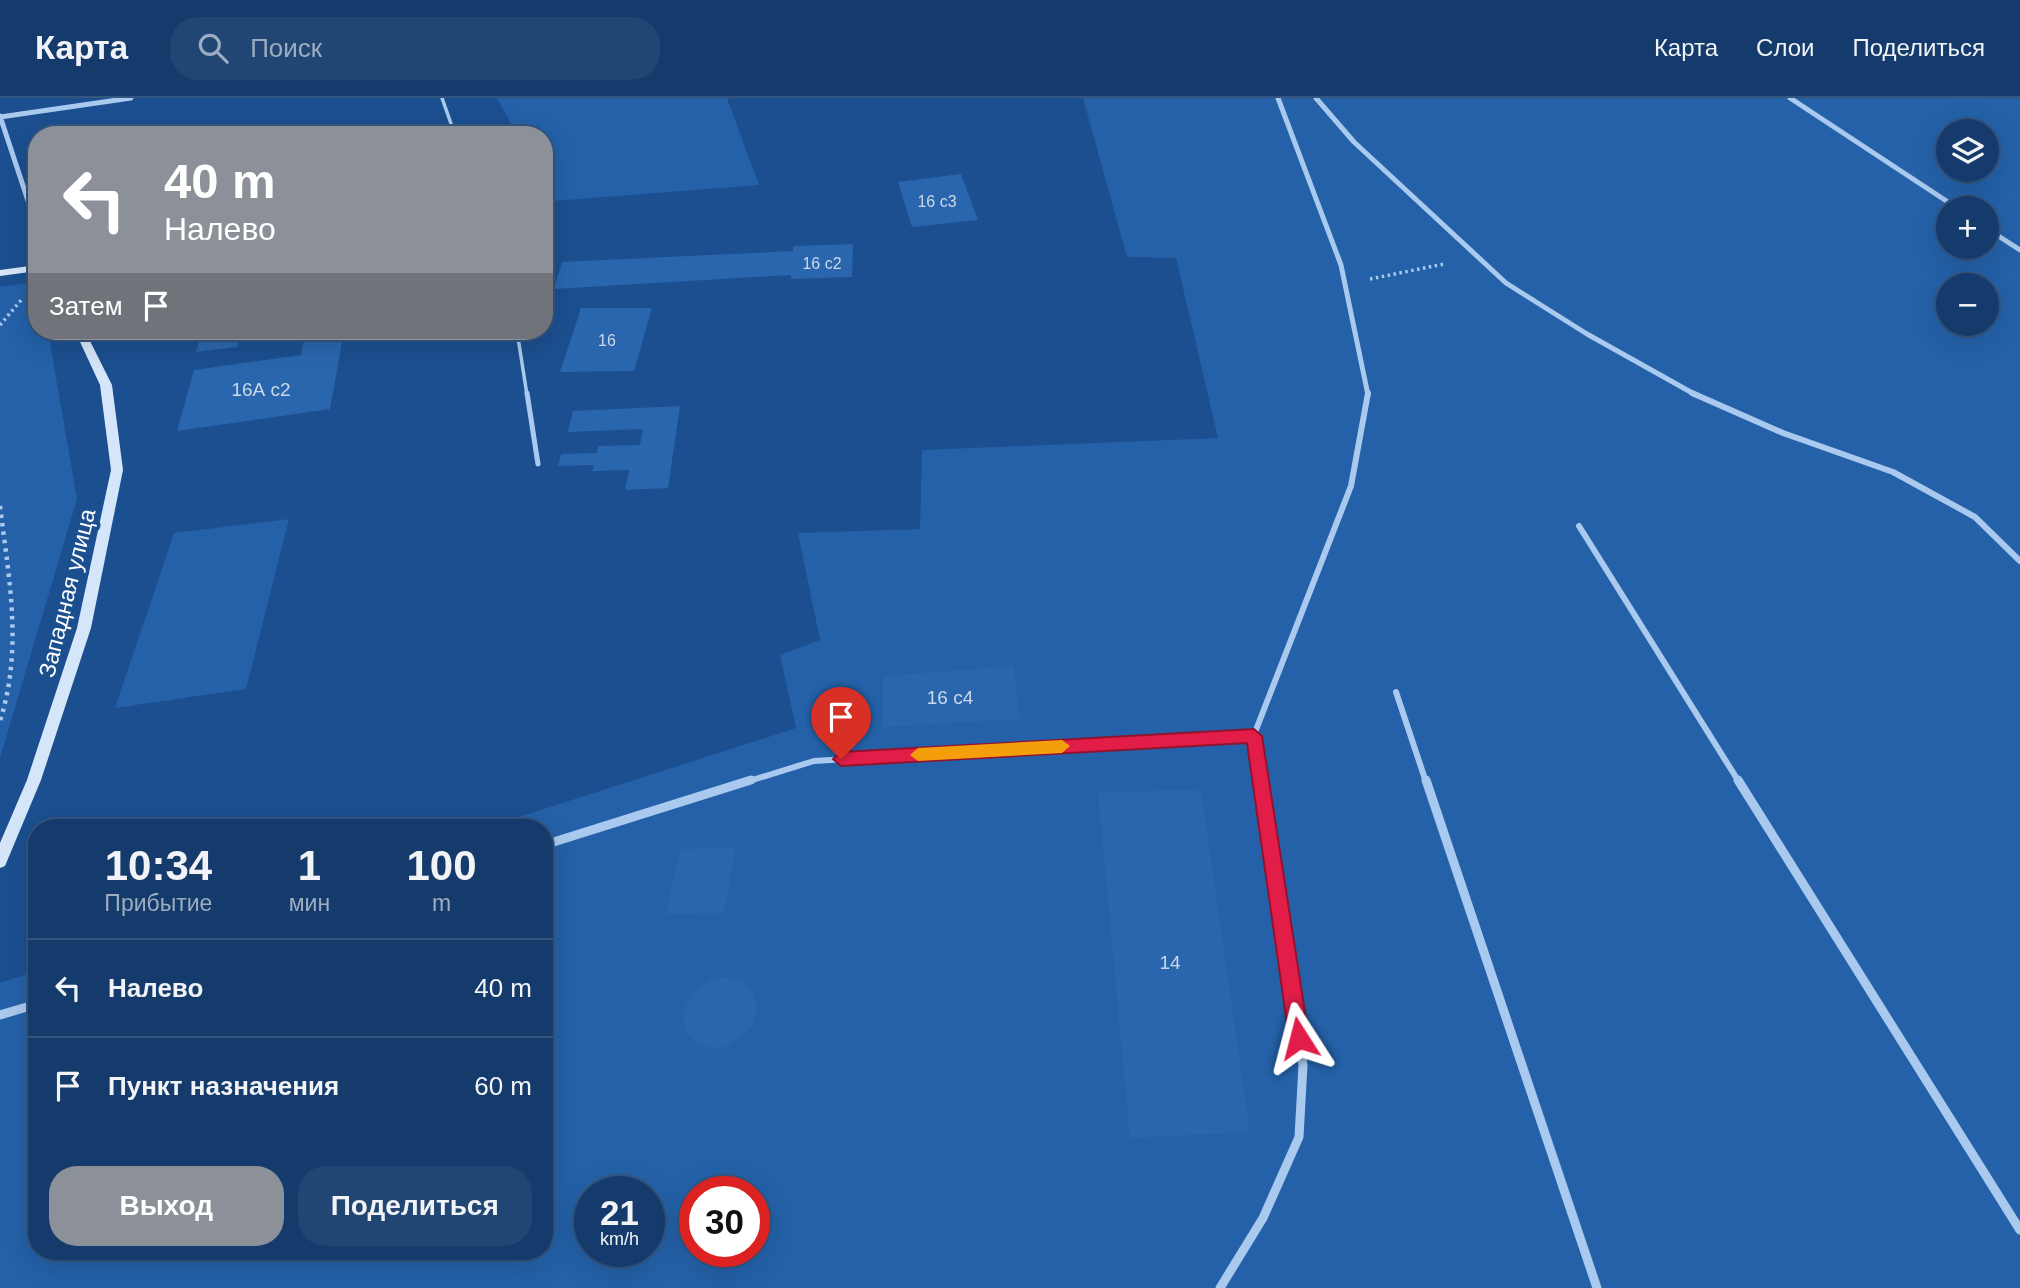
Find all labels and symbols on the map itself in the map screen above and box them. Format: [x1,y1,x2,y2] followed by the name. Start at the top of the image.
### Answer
[917,193,957,210] house number: 16 с3
[802,255,842,272] house number: 16 с2
[598,332,616,349] house number: 16
[231,379,291,400] house number: 16А с2
[33,506,101,680] street label: Западная улица
[811,687,871,759] pin
[927,687,974,708] house number: 16 с4
[1159,952,1181,973] house number: 14
[1262,1001,1336,1075] position arrow
[679,1176,770,1267] speed limit sign: 30

